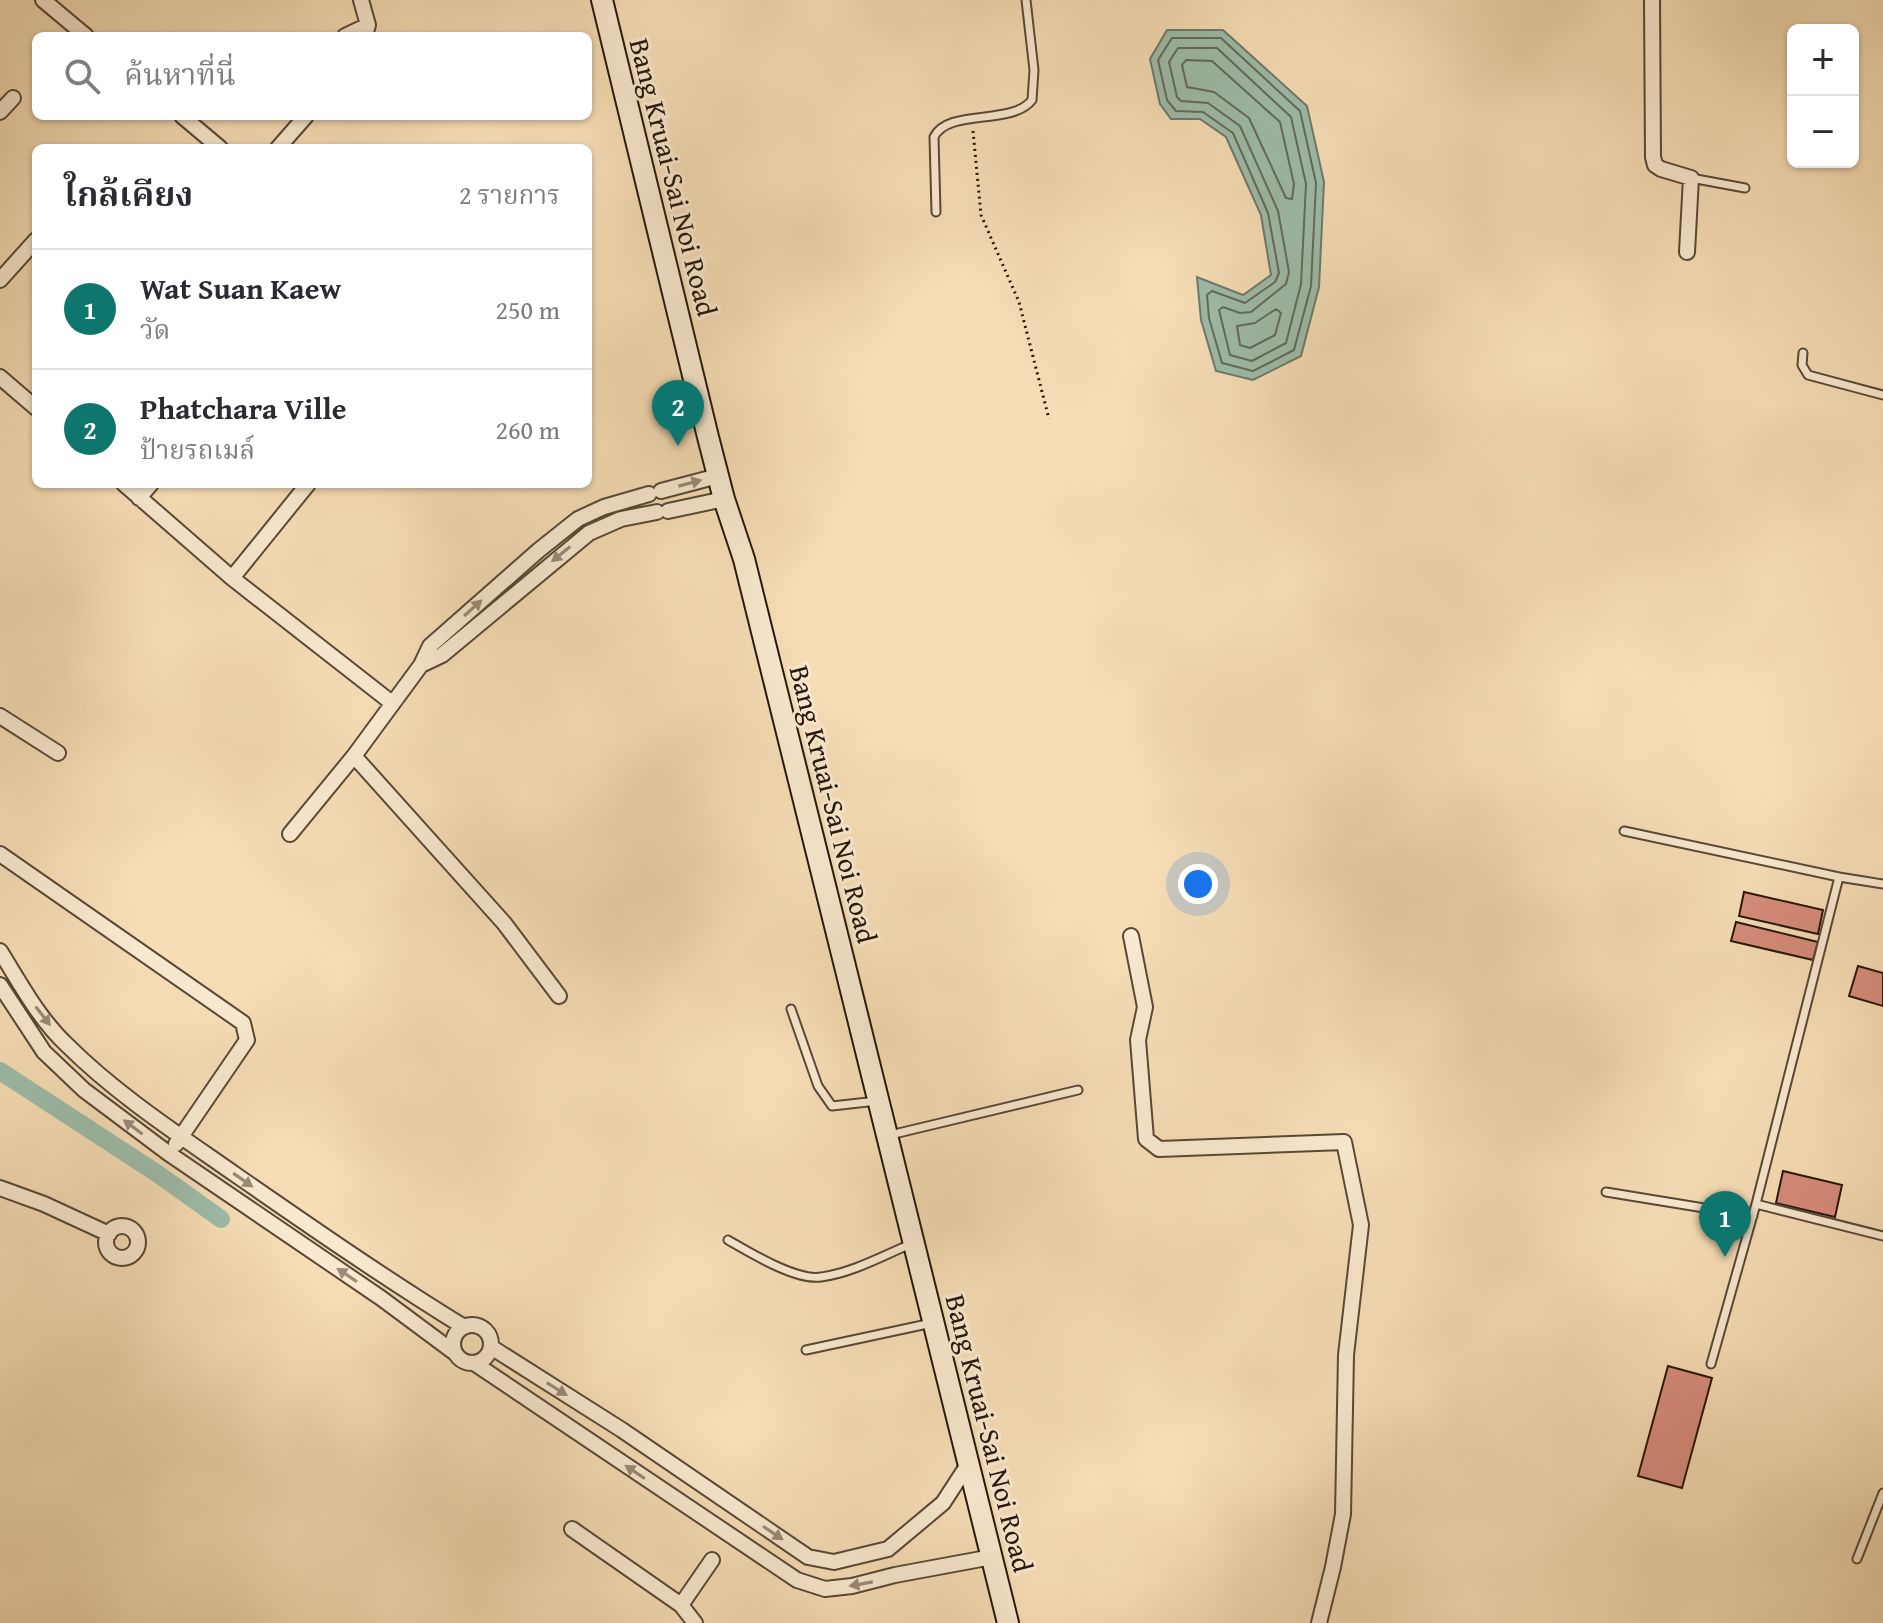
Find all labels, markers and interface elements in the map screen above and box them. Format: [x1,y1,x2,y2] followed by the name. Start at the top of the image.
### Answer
[1787,24,1859,168] map controls
[1787,24,1859,96] button: +
[32,32,592,120] search box
[620,34,728,320] street label: Bang Kruai-Sai Noi Road
[124,52,236,96] text: ค้นหาที่นี่
[60,54,104,98] icon: search
[1787,96,1859,168] button: −
[64,169,193,218] text: ใกล้เคียง
[459,175,560,214] text: 2 รายการ
[140,266,341,310] text: Wat Suan Kaew
[83,290,97,329] text: 1
[495,290,560,329] text: 250 m
[140,310,170,349] text: วัด
[652,380,704,446] pin: 2
[140,386,347,430] text: Phatchara Ville
[83,410,97,449] text: 2
[495,410,560,449] text: 260 m
[140,430,255,469] text: ป้ายรถเมล์
[677,476,702,488] one-way arrow
[552,545,572,562] one-way arrow
[462,600,482,617] one-way arrow
[780,661,888,947] street label: Bang Kruai-Sai Noi Road
[1178,864,1218,904] your location
[34,1006,51,1026] one-way arrow
[123,1119,143,1135] one-way arrow
[233,1172,254,1187] one-way arrow
[1699,1191,1751,1257] pin: 1
[336,1267,357,1282] one-way arrow
[936,1290,1044,1576] street label: Bang Kruai-Sai Noi Road
[546,1382,568,1396] one-way arrow
[625,1465,646,1480] one-way arrow
[763,1525,784,1540] one-way arrow
[848,1579,873,1591] one-way arrow

